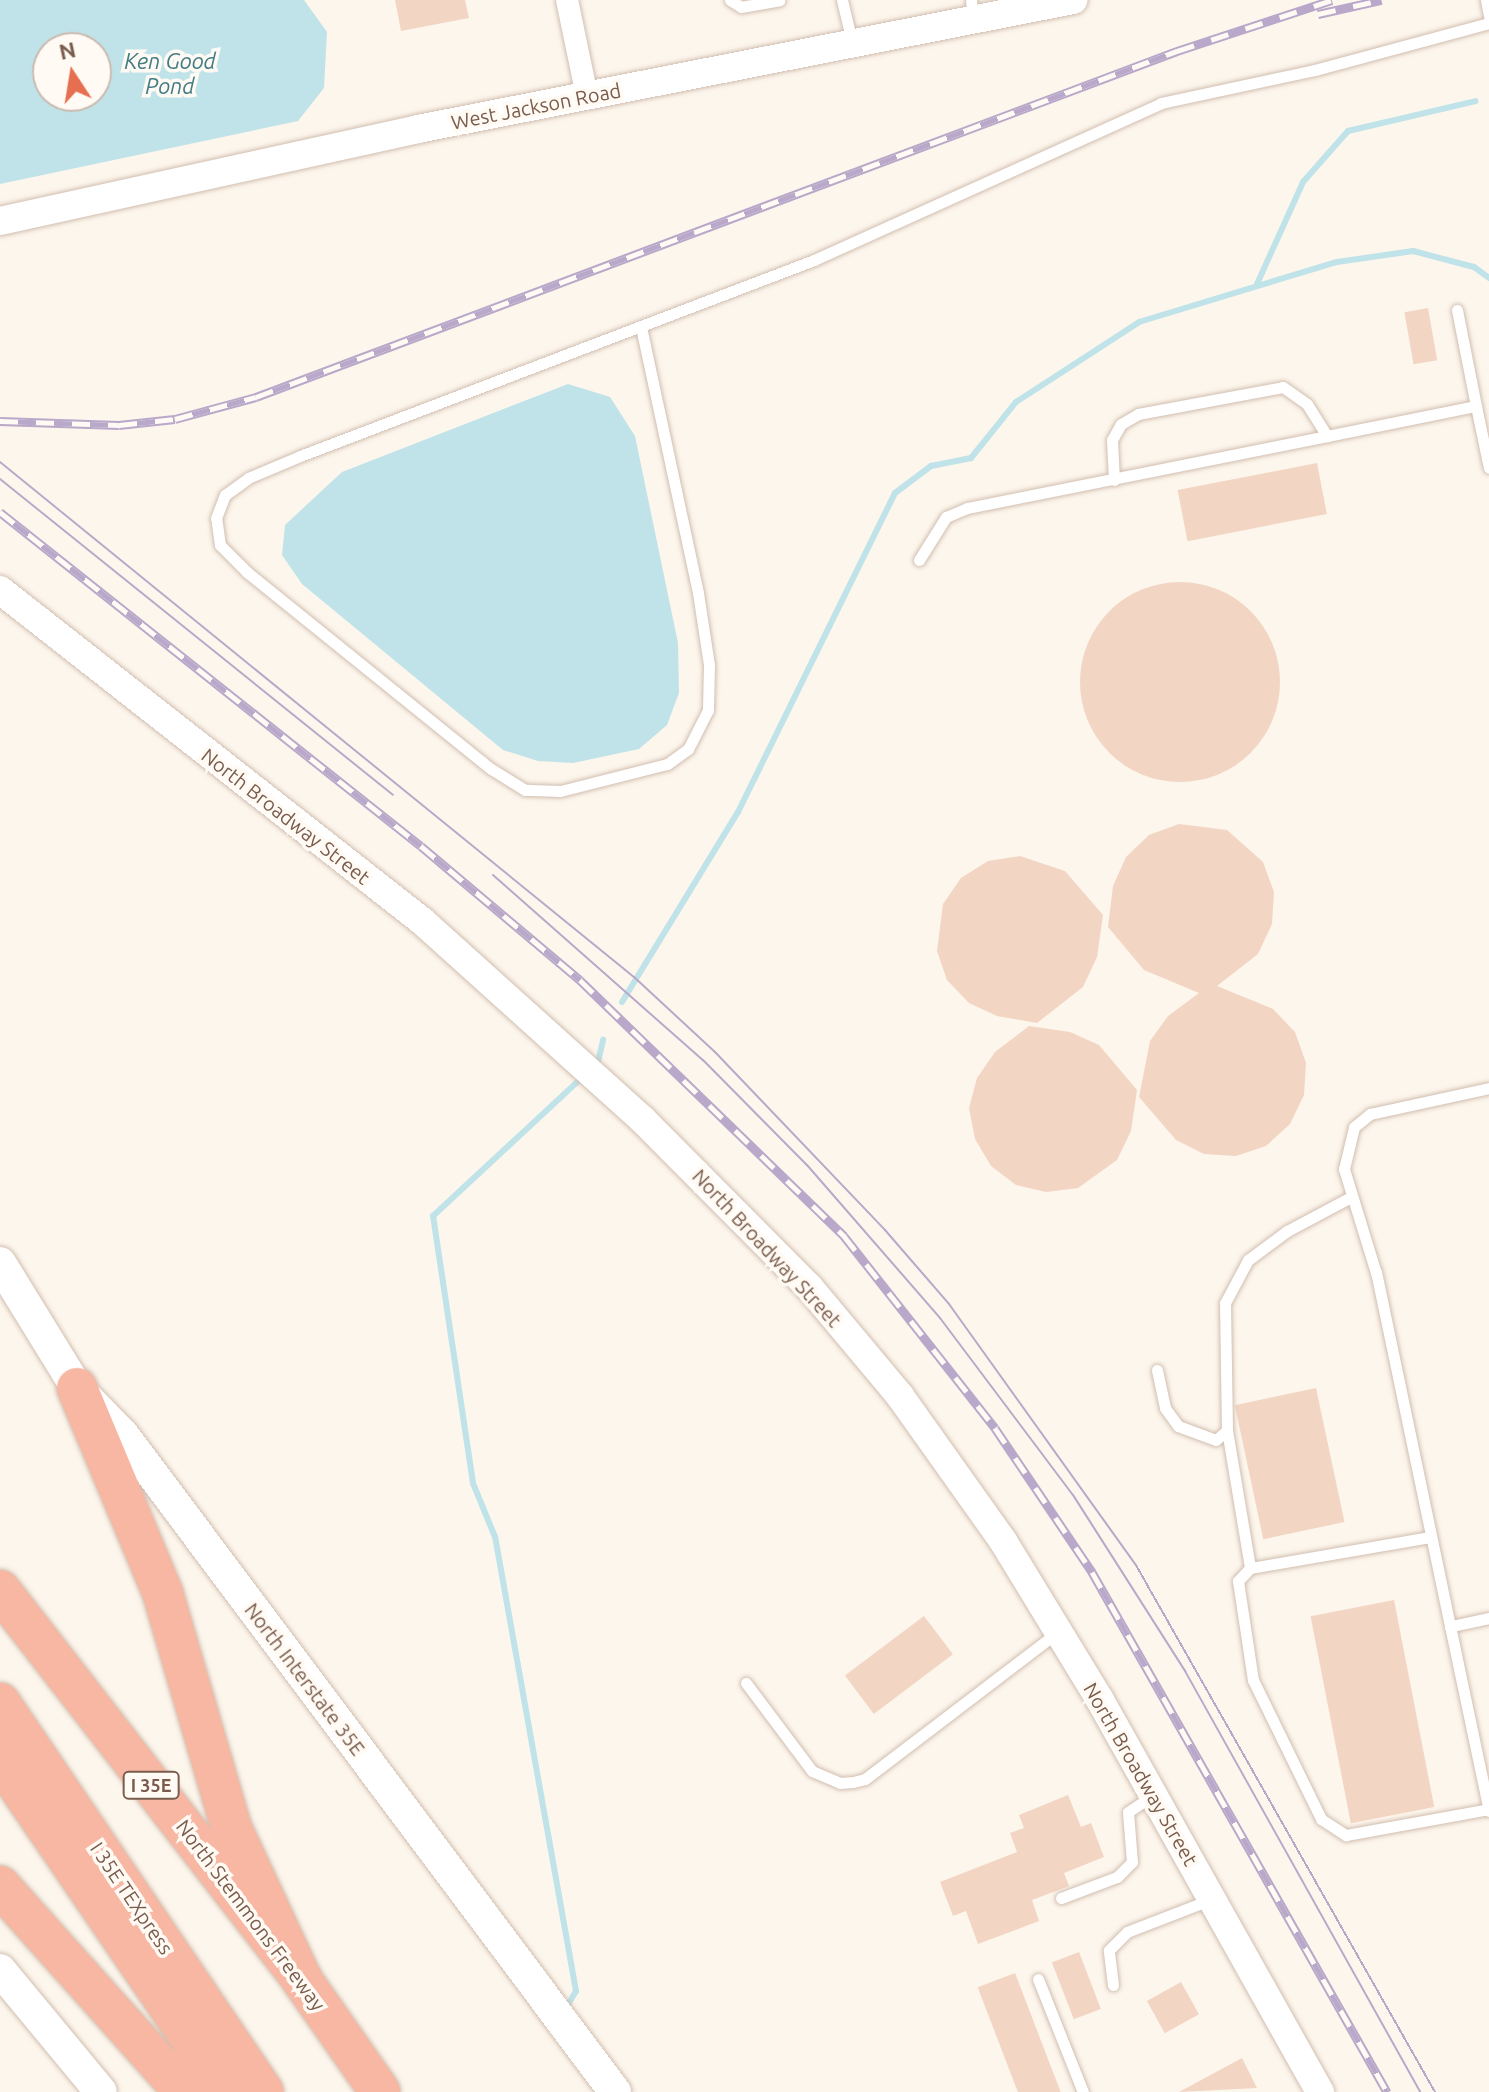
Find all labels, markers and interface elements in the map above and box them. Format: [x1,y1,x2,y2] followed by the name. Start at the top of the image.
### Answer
[32,32,112,112] north arrow
[57,36,78,64] text: N
[124,47,216,98] water label: Ken Good Pond
[449,78,623,134] street label: West Jackson Road
[197,743,375,889] street label: North Broadway Street
[688,1164,846,1332] street label: North Broadway Street
[240,1598,370,1760] street label: North Interstate 35E
[1079,1678,1203,1870] street label: North Broadway Street
[121,1771,181,1799] road number: I 35E
[171,1815,331,2015] street label: North Stemmons Freeway
[86,1837,178,1959] street label: I 35E TEXpress

